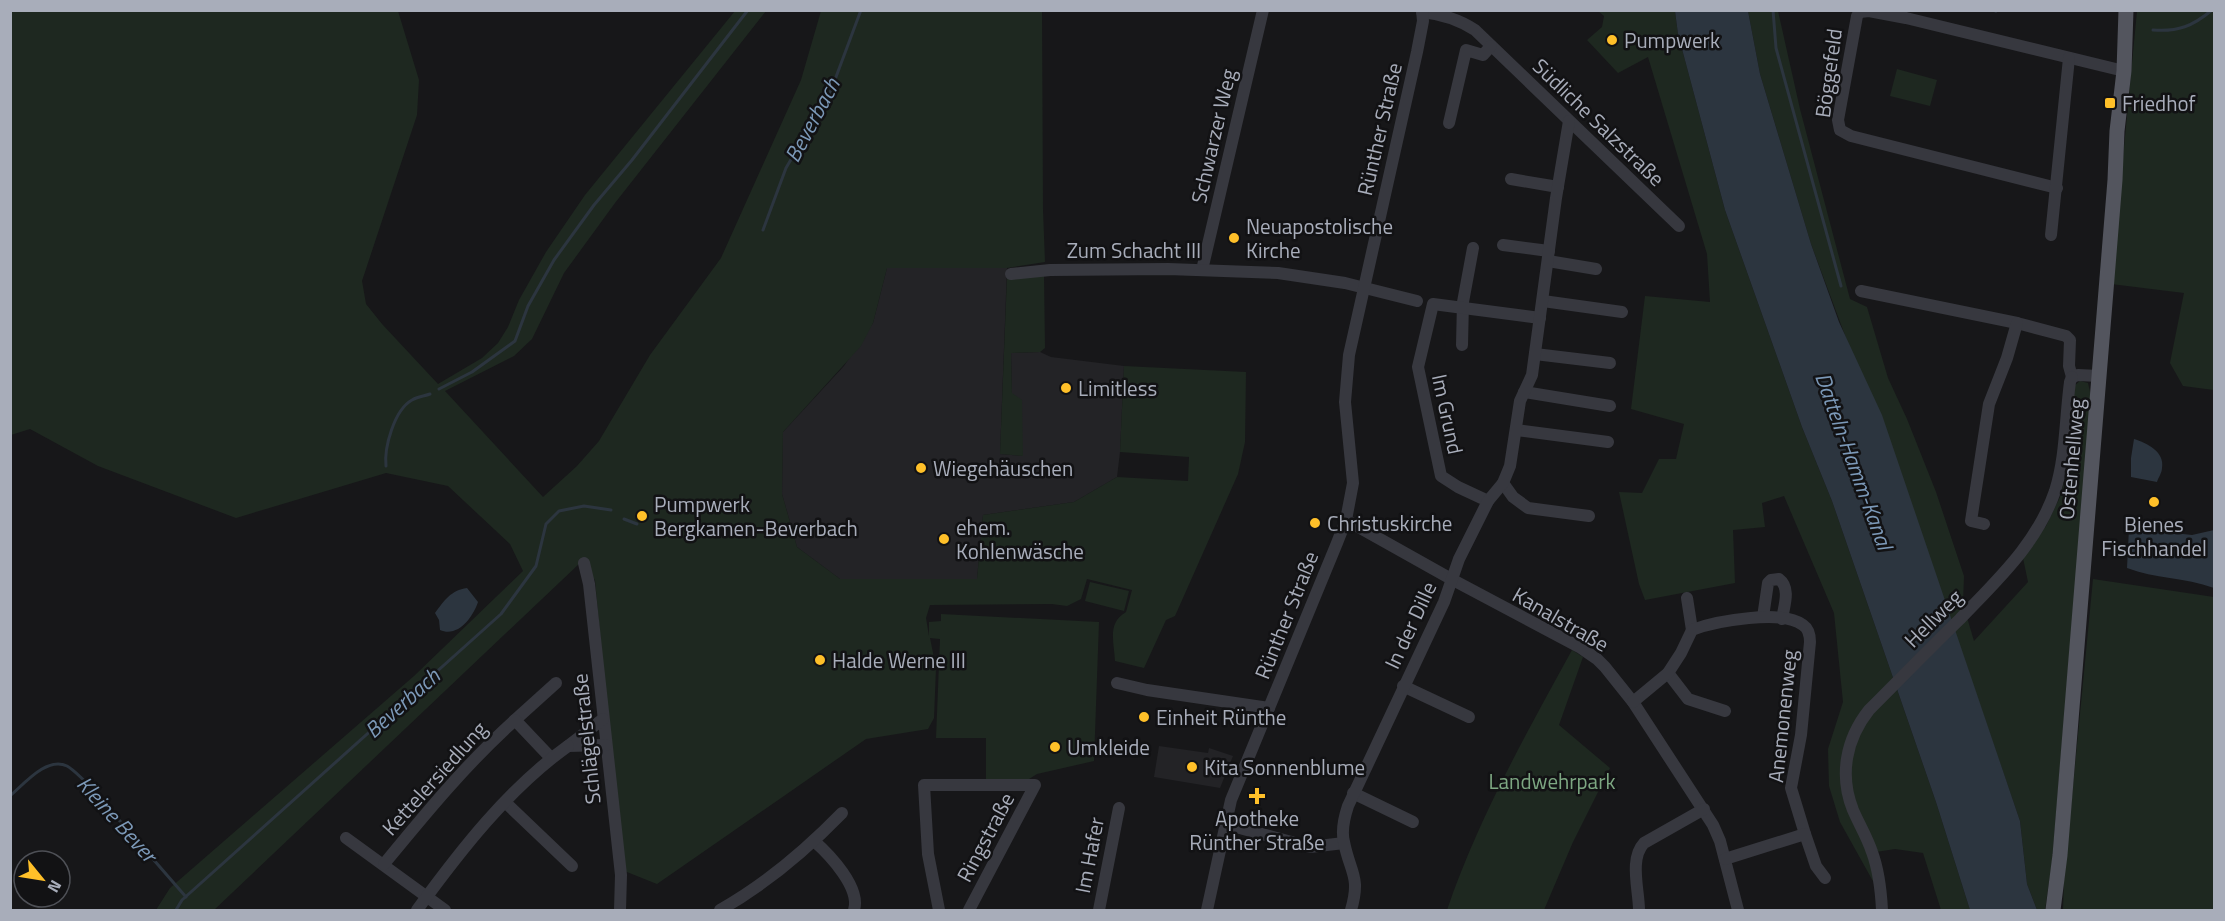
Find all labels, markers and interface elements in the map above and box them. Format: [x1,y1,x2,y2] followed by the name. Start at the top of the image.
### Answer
[1624,24,1720,56] place label: Pumpwerk
[1806,26,1850,120] street label: Böggefeld
[1605,33,1619,47] marker: Pumpwerk
[1526,51,1672,193] street label: Südliche Salzstraße
[1348,59,1410,199] street label: Rünther Straße
[1182,65,1244,206] street label: Schwarzer Weg
[776,71,849,168] water label: Beverbach
[2122,87,2196,119] place label: Friedhof
[2103,96,2117,110] marker: Friedhof
[1246,210,1393,266] place label: Neuapostolische Kirche
[1227,231,1241,245] marker: Neuapostolische Kirche
[1067,234,1201,266] street label: Zum Schacht III
[1806,368,1903,556] water label: Datteln-Hamm-Kanal
[1424,371,1472,457] street label: Im Grund
[1078,372,1157,404] place label: Limitless
[1059,381,1073,395] marker: Limitless
[2050,397,2092,521] street label: Ostenhellweg
[933,452,1073,484] place label: Wiegehäuschen
[914,461,928,475] marker: Wiegehäuschen
[654,488,858,544] place label: Pumpwerk Bergkamen-Beverbach
[2147,495,2161,509] marker: Bienes Fischhandel
[1327,507,1452,539] place label: Christuskirche
[2101,508,2207,564] place label: Bienes Fischhandel
[635,509,649,523] marker: Pumpwerk Bergkamen-Beverbach
[956,511,1084,567] place label: ehem. Kohlenwäsche
[1308,516,1322,530] marker: Christuskirche
[937,532,951,546] marker: ehem. Kohlenwäsche
[1246,546,1326,684] street label: Rünther Straße
[1376,576,1444,674] street label: In der Dille
[1507,578,1615,660] street label: Kanalstraße
[1896,581,1970,655] street label: Hellweg
[832,644,966,676] place label: Halde Werne III
[1759,648,1805,784] street label: Anemonenweg
[813,653,827,667] marker: Halde Werne III
[357,659,448,746] water label: Beverbach
[563,672,609,806] street label: Schlägelstraße
[1156,701,1286,733] place label: Einheit Rünthe
[1137,710,1151,724] marker: Einheit Rünthe
[374,713,494,842] street label: Kettelersiedlung
[1067,731,1150,763] place label: Umkleide
[1048,740,1062,754] marker: Umkleide
[1204,751,1365,783] place label: Kita Sonnenblume
[1185,760,1199,774] marker: Kita Sonnenblume
[1489,765,1615,797] park label: Landwehrpark
[69,768,167,872] water label: Kleine Bever
[948,787,1022,887] street label: Ringstraße
[1250,789,1264,803] marker: Apotheke Rünther Straße
[1189,802,1325,858] place label: Apotheke Rünther Straße
[1066,814,1112,896] street label: Im Hafer
[12,849,72,909] north arrow
[42,876,68,897] text: N

